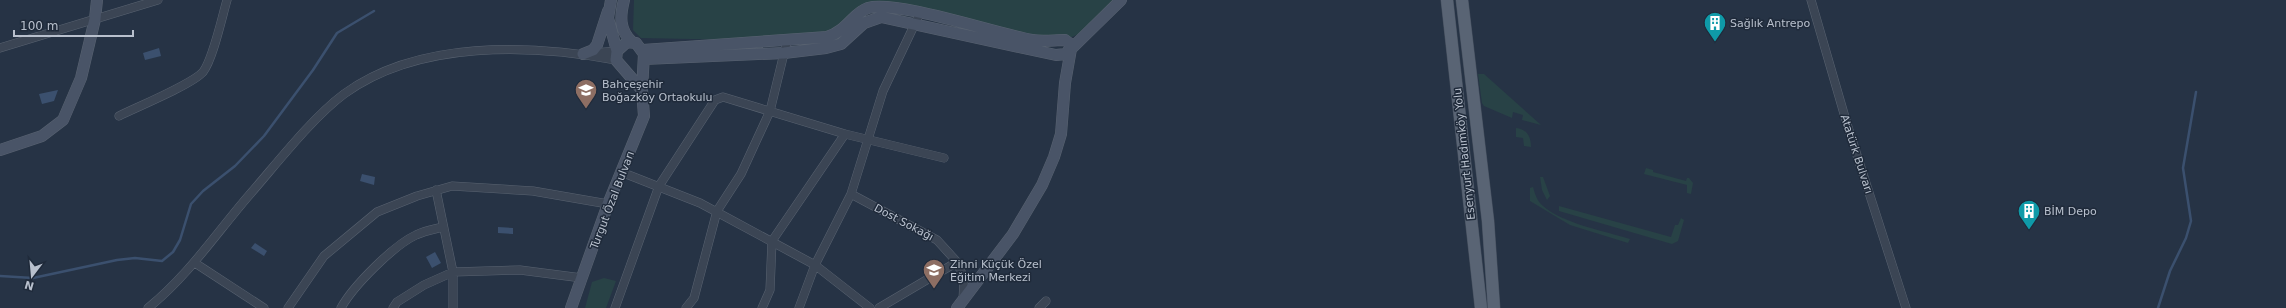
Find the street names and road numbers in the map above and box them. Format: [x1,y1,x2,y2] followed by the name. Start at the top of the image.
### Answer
[1451,87,1478,221] street label: Esenyurt Hadımköy Yolu
[1838,113,1875,195] street label: Atatürk Bulvarı
[587,149,637,252] street label: Turgut Özal Bulvarı
[872,201,936,244] street label: Dost Sokağı

